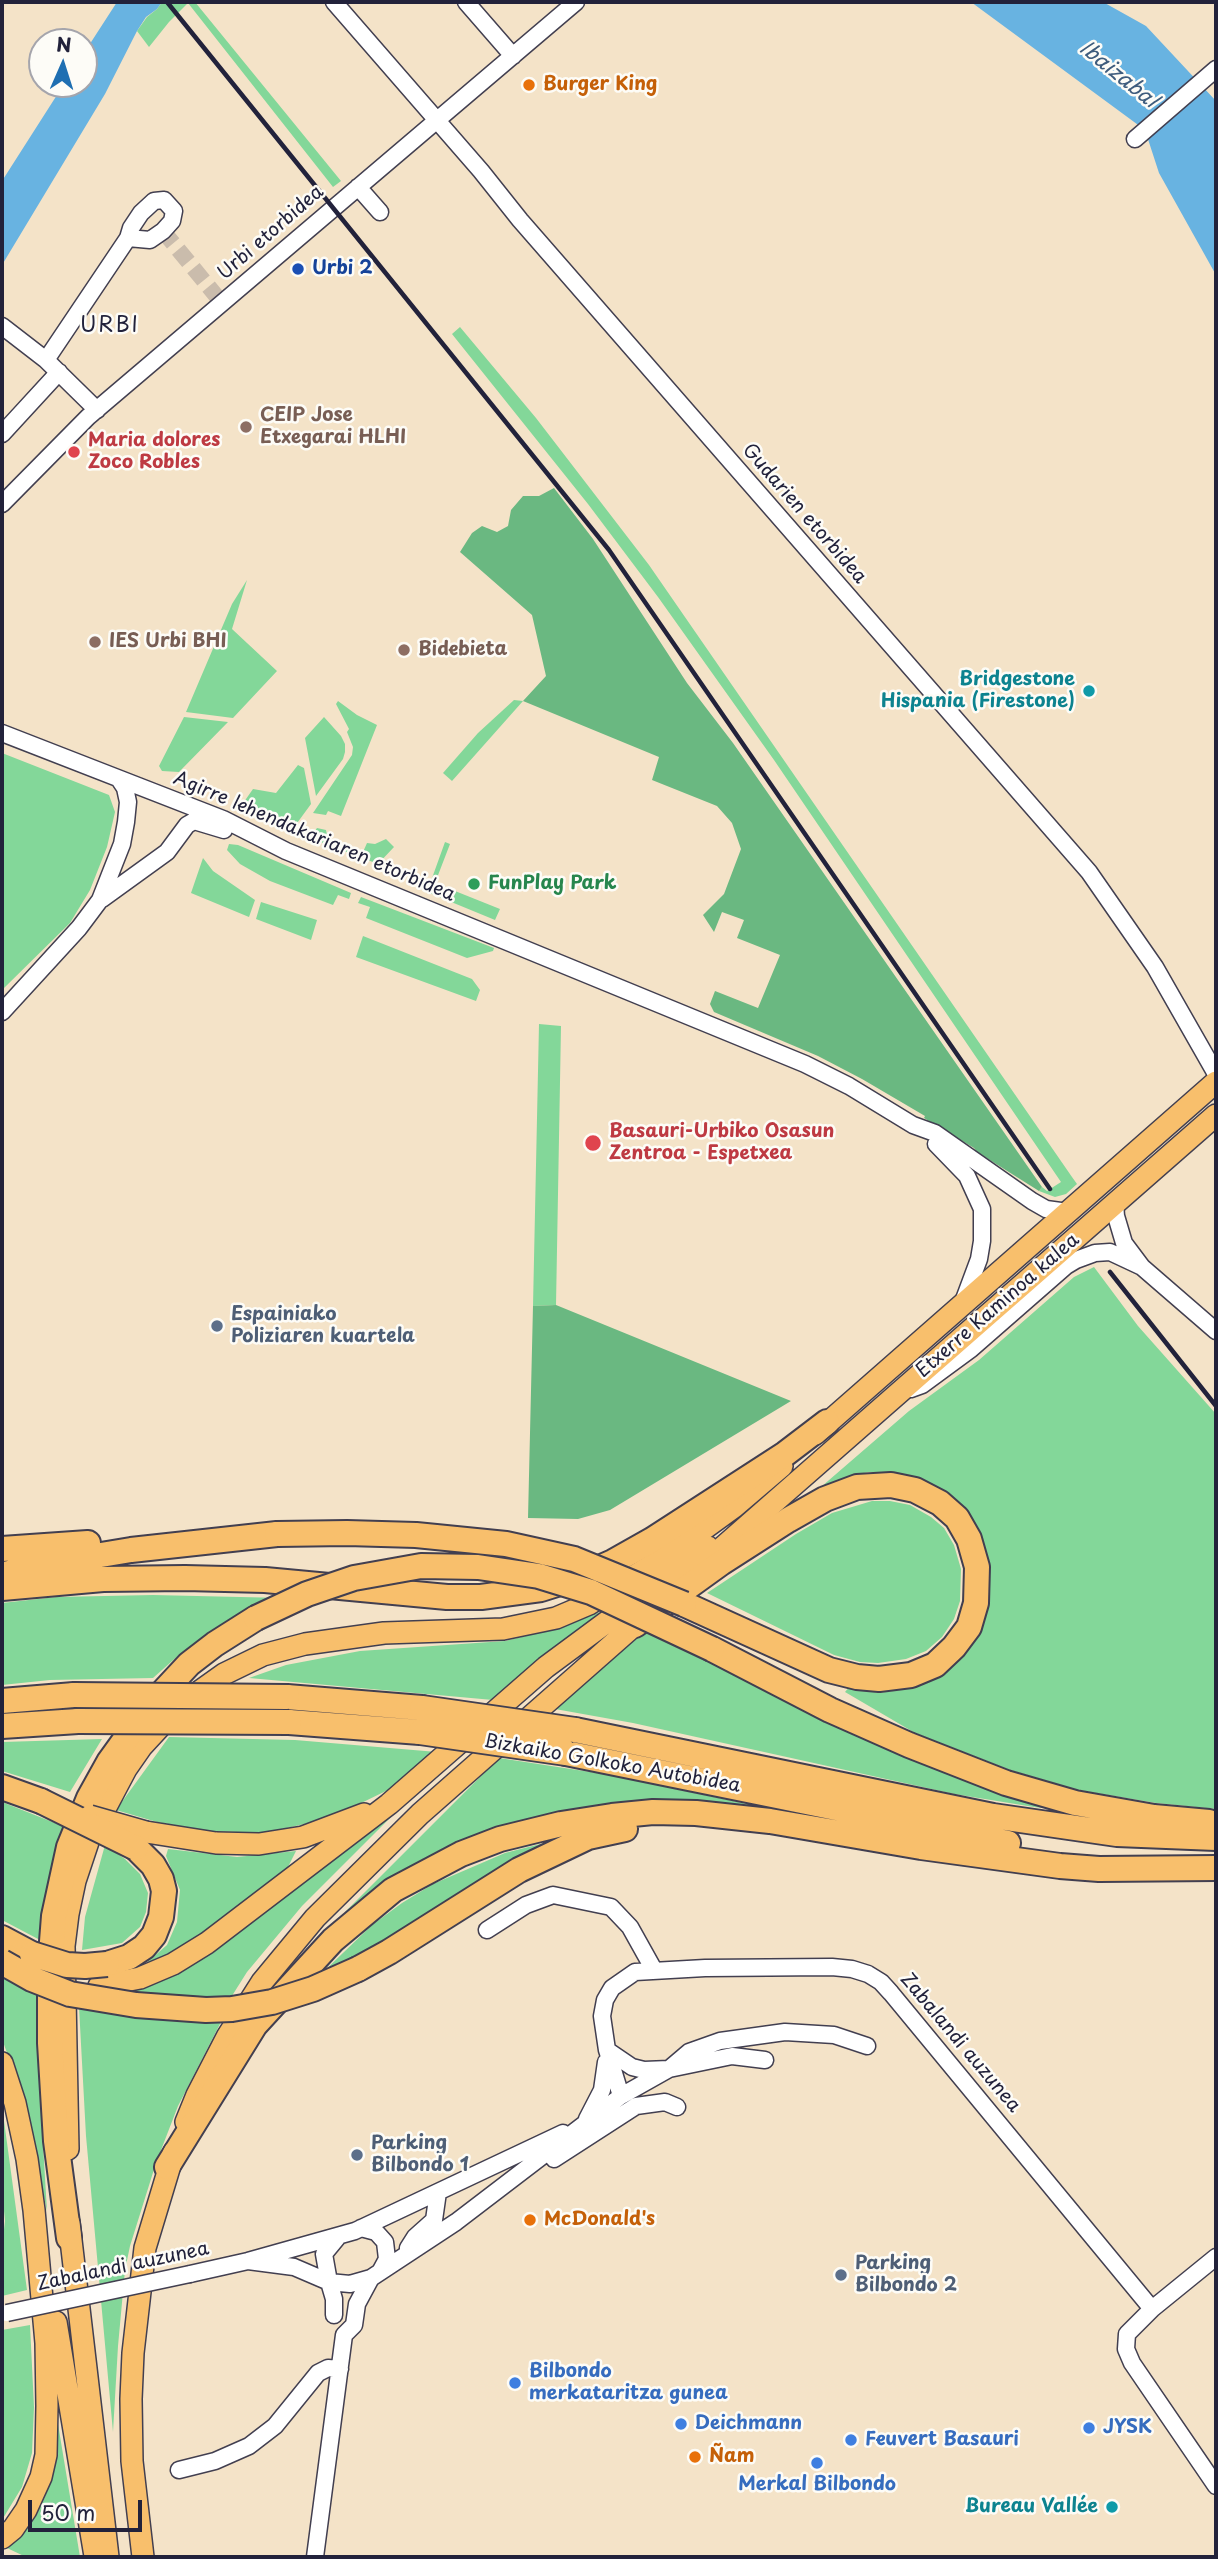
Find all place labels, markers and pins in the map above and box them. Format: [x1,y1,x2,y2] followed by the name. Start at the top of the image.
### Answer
[543,74,657,96] place label: Burger King
[521,77,537,93] marker: Burger King
[312,258,373,280] place label: Urbi 2
[290,261,306,277] marker: Urbi 2
[260,405,406,449] place label: CEIP Jose Etxegarai HLHI
[238,419,254,435] marker: CEIP Jose Etxegarai HLHI
[88,430,220,474] place label: Maria dolores Zoco Robles
[66,444,82,460] marker: Maria dolores Zoco Robles
[109,631,226,653] place label: IES Urbi BHI
[87,634,103,650] marker: IES Urbi BHI
[418,639,507,661] place label: Bidebieta
[396,642,412,658] marker: Bidebieta
[881,669,1075,713] place label: Bridgestone Hispania (Firestone)
[1081,683,1097,699] marker: Bridgestone Hispania (Firestone)
[488,873,617,895] place label: FunPlay Park
[466,876,482,892] marker: FunPlay Park
[609,1121,834,1165] place label: Basauri-Urbiko Osasun Zentroa - Espetxea
[583,1133,603,1153] marker: Basauri-Urbiko Osasun Zentroa - Espetxea
[231,1304,415,1348] place label: Espainiako Poliziaren kuartela
[209,1318,225,1334] marker: Espainiako Poliziaren kuartela
[371,2133,469,2177] place label: Parking Bilbondo 1
[349,2147,365,2163] marker: Parking Bilbondo 1
[544,2209,655,2231] place label: McDonald's
[522,2212,538,2228] marker: McDonald's
[855,2253,957,2297] place label: Parking Bilbondo 2
[833,2267,849,2283] marker: Parking Bilbondo 2
[529,2361,728,2405] place label: Bilbondo merkataritza gunea
[507,2375,523,2391] marker: Bilbondo merkataritza gunea
[695,2413,802,2435] place label: Deichmann
[673,2416,689,2432] marker: Deichmann
[1103,2417,1152,2439] place label: JYSK
[1081,2420,1097,2436] marker: JYSK
[865,2429,1019,2451] place label: Feuvert Basauri
[843,2432,859,2448] marker: Feuvert Basauri
[709,2446,755,2468] place label: Ñam
[687,2449,703,2465] marker: Ñam
[809,2455,825,2471] marker: Merkal Bilbondo
[738,2474,896,2496] place label: Merkal Bilbondo
[965,2496,1098,2518] place label: Bureau Vallée
[1104,2499,1120,2515] marker: Bureau Vallée

